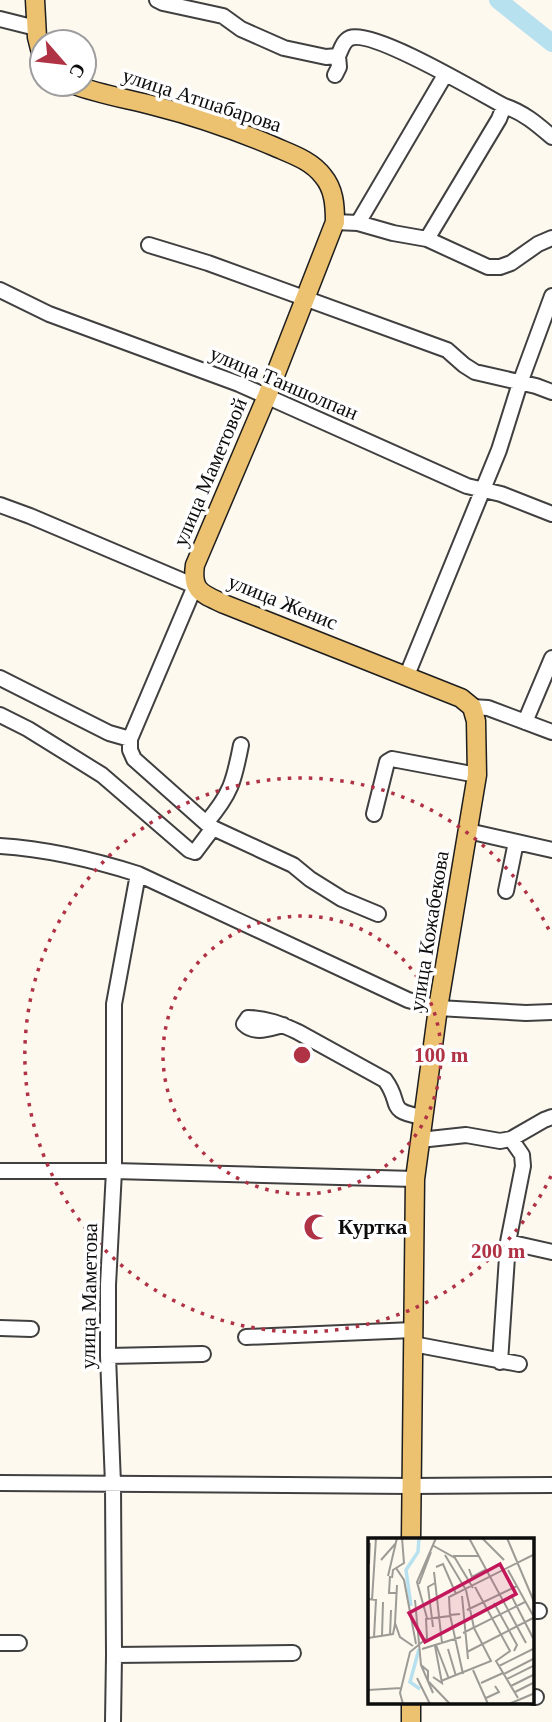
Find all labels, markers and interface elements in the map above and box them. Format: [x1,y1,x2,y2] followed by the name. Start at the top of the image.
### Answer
[28,28,98,98] north arrow
[65,60,90,82] text: С
[119,63,285,137] street label: улица Атшабарова
[206,341,362,425] street label: улица Таншолпан
[168,394,252,550] street label: улица Маметовой
[225,569,341,635] street label: улица Женис
[404,848,454,1013] street label: улица Кожабекова
[290,1043,314,1067] centre of rings
[414,1043,469,1067] text: 100 m
[302,1212,332,1242] mosque icon: Куртка
[338,1215,408,1239] place label: Куртка
[76,1222,102,1369] street label: улица Маметова
[471,1239,526,1263] text: 200 m
[368,1538,534,1704] inset map

